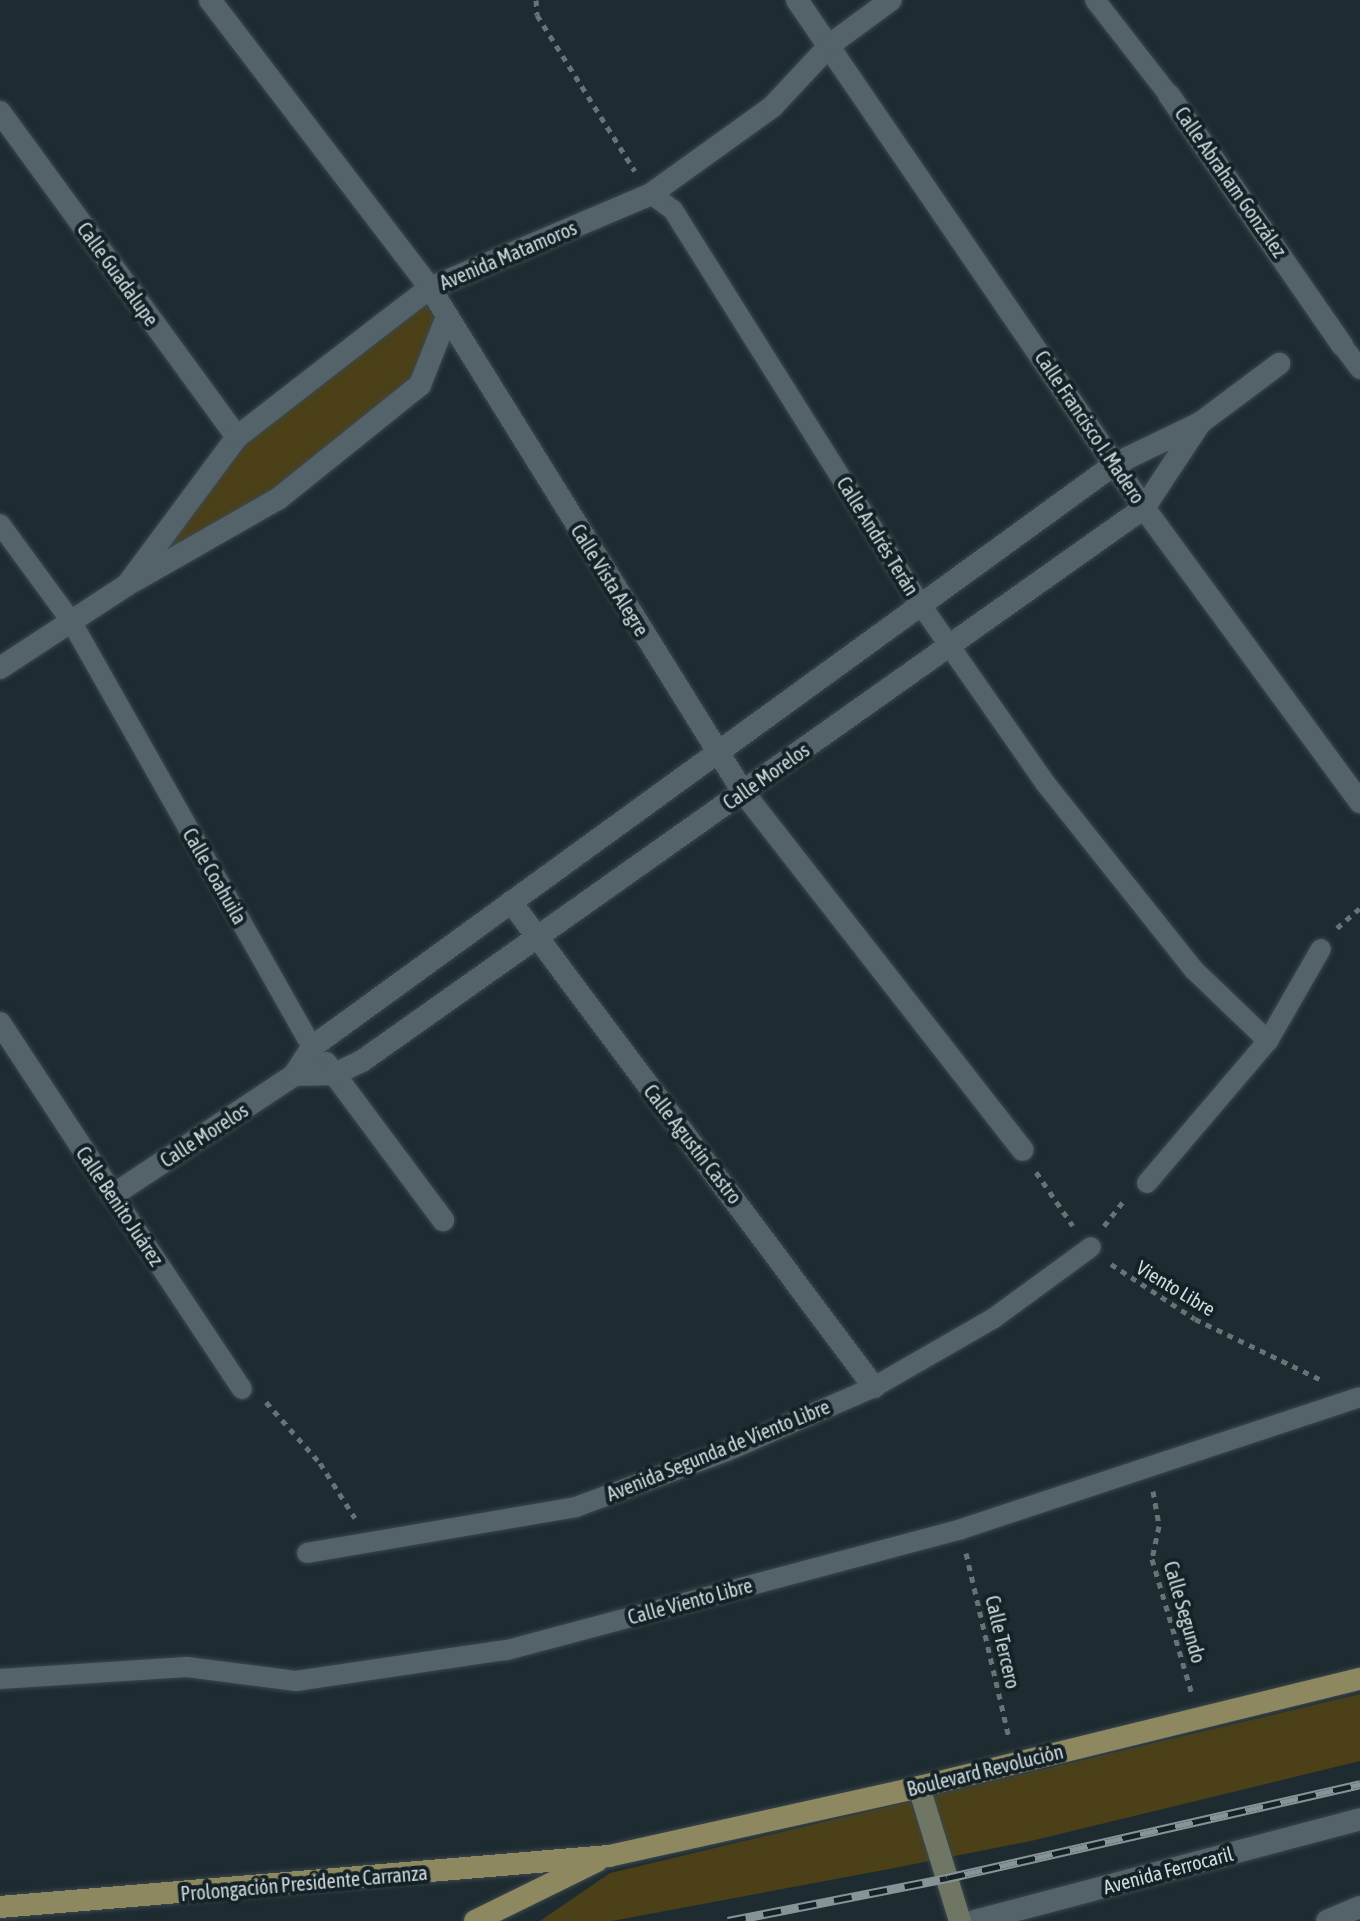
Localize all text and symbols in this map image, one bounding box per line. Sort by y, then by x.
street label: Calle Abraham González [1170,102,1292,262]
street label: Avenida Matamoros [436,215,580,295]
street label: Calle Guadalupe [72,217,164,331]
street label: Calle Francisco I. Madero [1030,346,1150,508]
street label: Calle Andrés Terán [832,472,924,600]
street label: Calle Vista Alegre [566,520,654,640]
street label: Calle Morelos [718,738,814,814]
street label: Calle Coahuila [178,824,252,928]
street label: Calle Agustín Castro [639,1080,747,1208]
street label: Calle Morelos [156,1098,252,1172]
street label: Calle Benito Juárez [71,1142,169,1270]
street label: Viento Libre [1132,1255,1220,1321]
street label: Avenida Segunda de Viento Libre [603,1394,833,1506]
street label: Calle Segundo [1159,1558,1211,1666]
street label: Calle Viento Libre [625,1573,755,1629]
street label: Calle Tercero [981,1593,1025,1691]
street label: Boulevard Revolución [904,1739,1066,1801]
street label: Avenida Ferrocaril [1101,1841,1235,1899]
street label: Prolongación Presidente Carranza [179,1860,429,1906]

